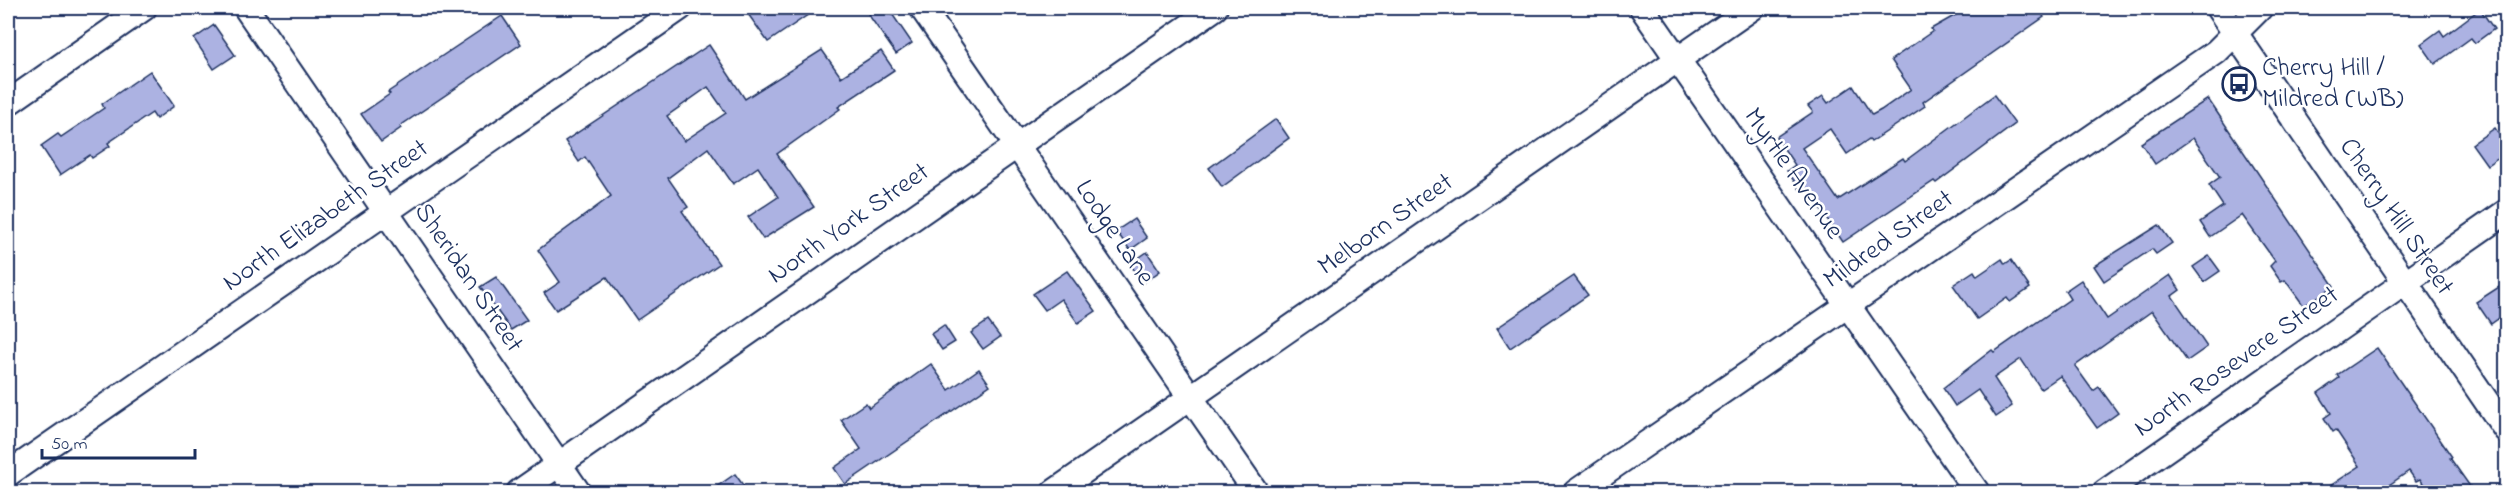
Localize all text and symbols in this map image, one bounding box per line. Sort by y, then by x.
place label: Cherry Hill / Mildred (WB) [2262,49,2404,119]
bus stop icon: Cherry Hill / Mildred (WB) [2221,66,2257,102]
street label: Myrtle Avenue [1733,100,1853,249]
street label: North Elizabeth Street [215,130,437,302]
street label: Cherry Hill Street [2329,130,2463,304]
street label: North York Street [760,154,938,294]
street label: Melborn Street [1310,164,1462,286]
street label: Lodge Lane [1064,172,1164,294]
street label: Mildred Street [1816,181,1962,299]
street label: Sheridan Street [403,195,533,361]
street label: North Rosevere Street [2126,276,2348,448]
scale bar [42,422,195,460]
text: 50 m [51,432,88,458]

